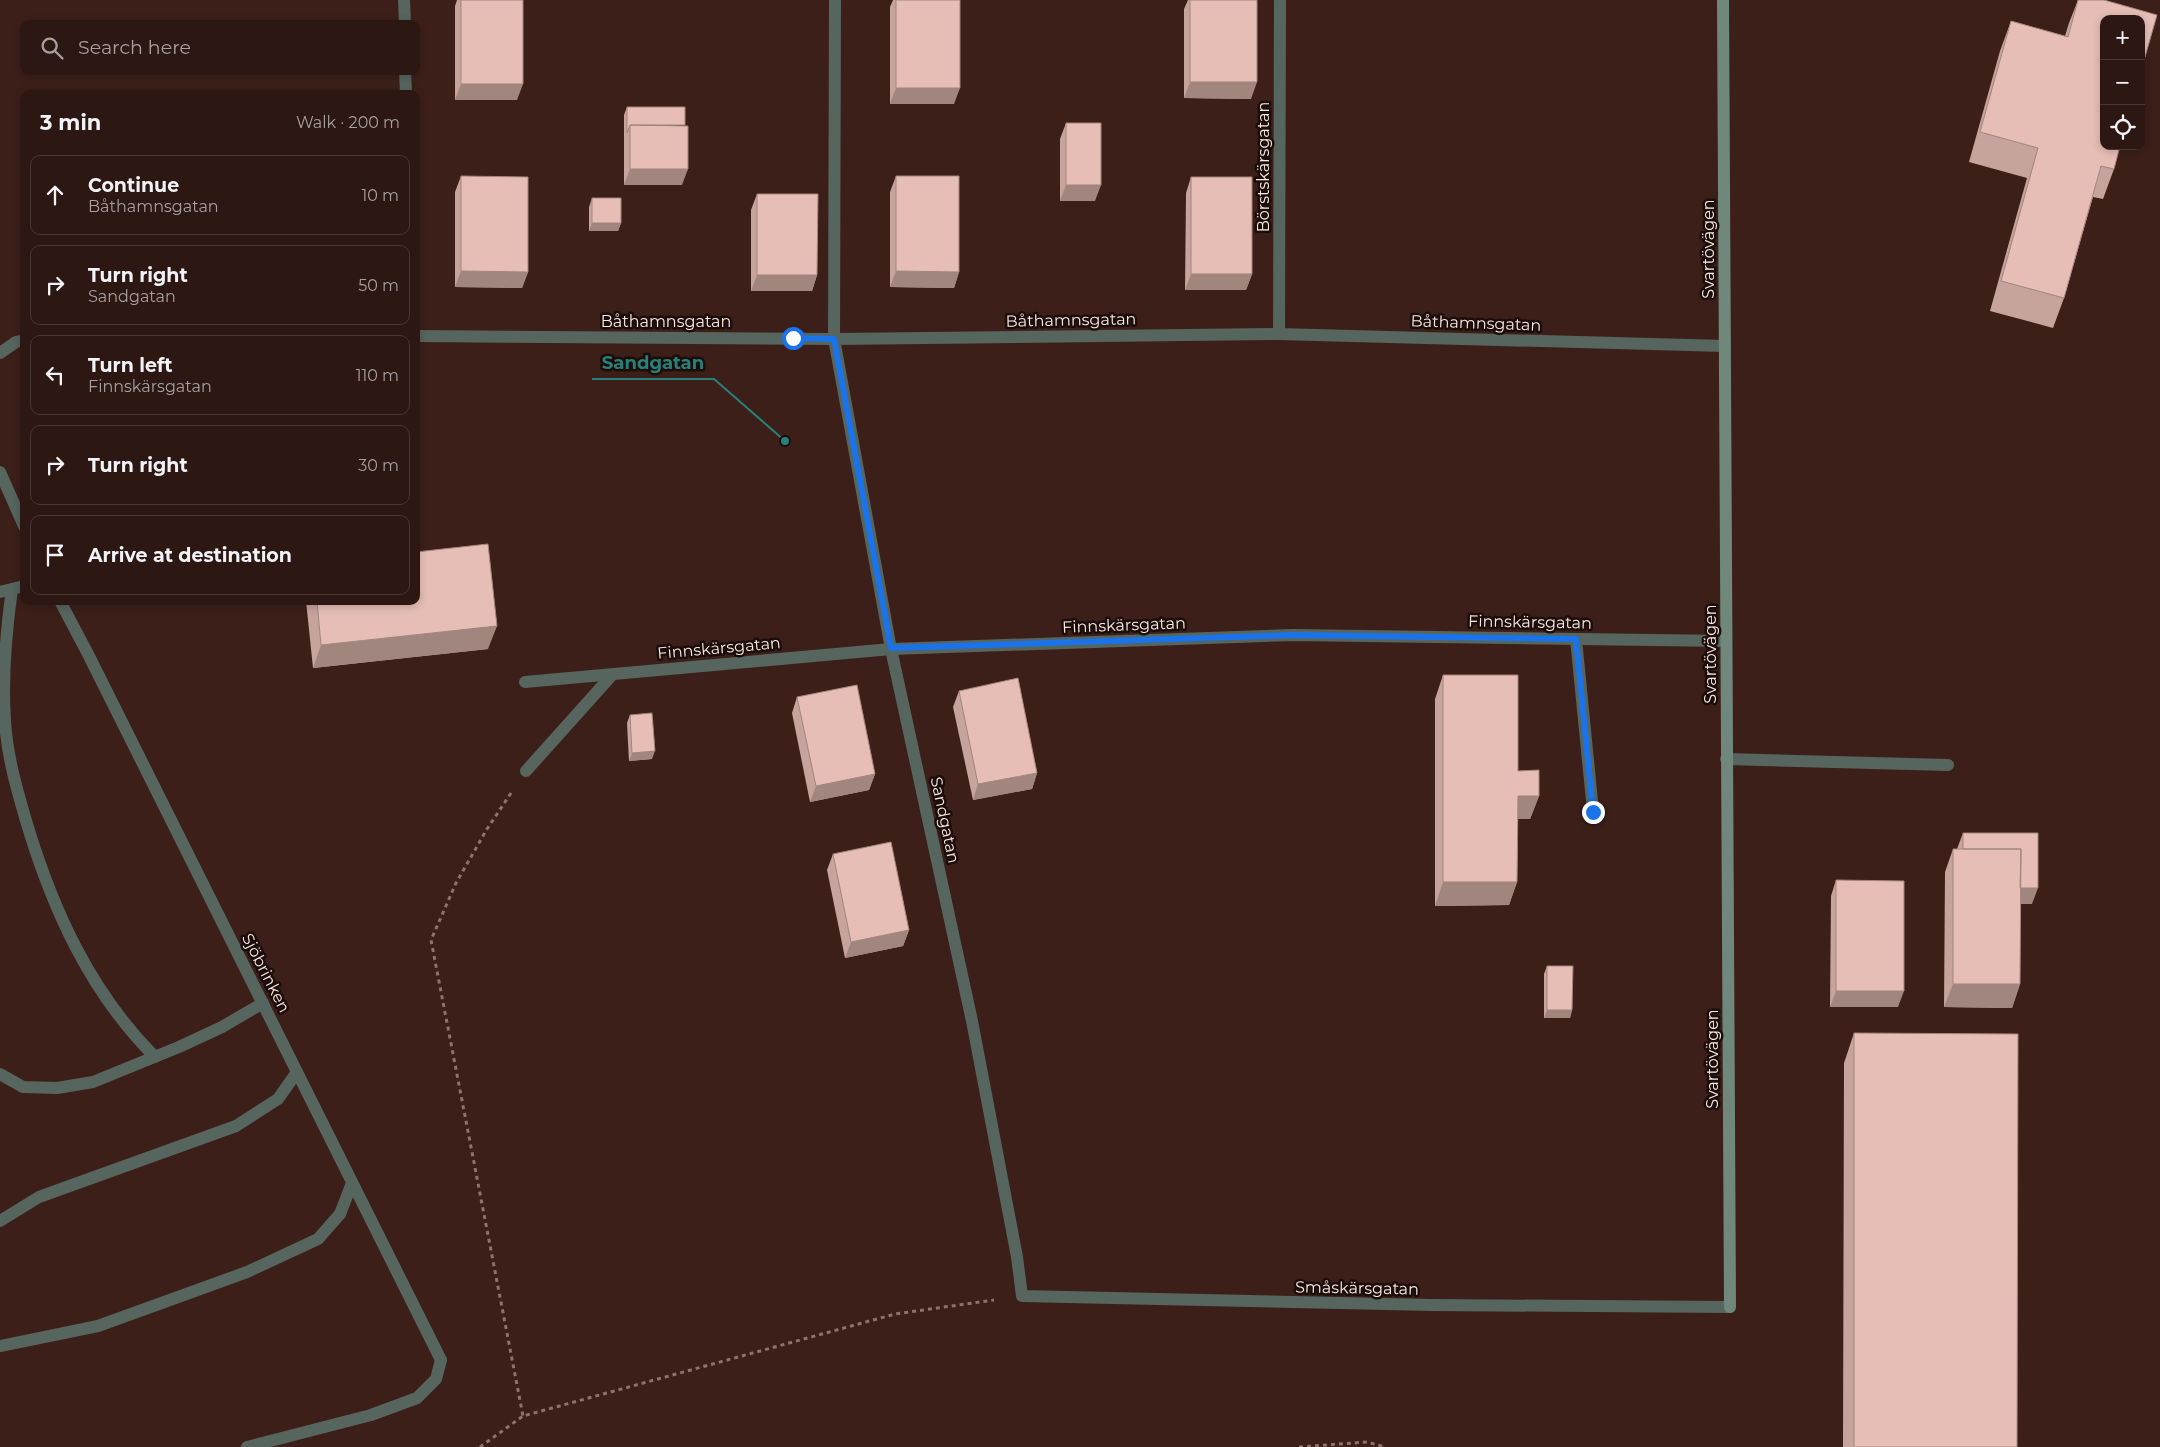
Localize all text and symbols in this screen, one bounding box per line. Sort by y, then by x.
map controls [2100,15,2145,150]
button: + [2100,15,2145,60]
search box [20,20,420,75]
icon: search [38,34,66,62]
text: Search here [78,36,191,59]
button: − [2100,60,2145,105]
street label: Börstskärsgatan [1254,102,1273,232]
button: locate [2100,105,2145,150]
text: 3 min [40,110,101,135]
text: Walk · 200 m [296,113,400,132]
text: Continue [88,174,179,197]
icon: ahead [41,181,69,209]
text: 10 m [361,186,399,205]
text: Båthamnsgatan [88,197,219,216]
street label: Svartövägen [1699,199,1718,299]
text: Turn right [88,264,188,287]
icon: right [41,271,69,299]
text: 50 m [358,276,399,295]
text: Sandgatan [88,287,176,306]
street label: Båthamnsgatan [1005,309,1137,331]
street label: Båthamnsgatan [1410,311,1542,335]
street label: Båthamnsgatan [601,312,731,331]
route start [782,327,805,350]
callout: Sandgatan [592,346,714,379]
text: Sandgatan [602,352,704,374]
text: Turn left [88,354,173,377]
icon: left [41,361,69,389]
text: 110 m [356,366,399,385]
text: Finnskärsgatan [88,377,212,396]
icon: right [41,451,69,479]
text: Turn right [88,454,188,477]
text: 30 m [358,456,399,475]
icon: arrive [41,541,69,569]
text: Arrive at destination [88,544,292,567]
street label: Svartövägen [1701,604,1720,704]
street label: Finnskärsgatan [1468,611,1592,633]
street label: Finnskärsgatan [1062,613,1186,637]
street label: Finnskärsgatan [657,633,781,663]
street label: Sandgatan [927,775,963,865]
route end [1582,801,1605,824]
street label: Sjöbrinken [238,930,294,1016]
street label: Svartövägen [1703,1009,1722,1109]
street label: Småskärsgatan [1295,1277,1419,1299]

